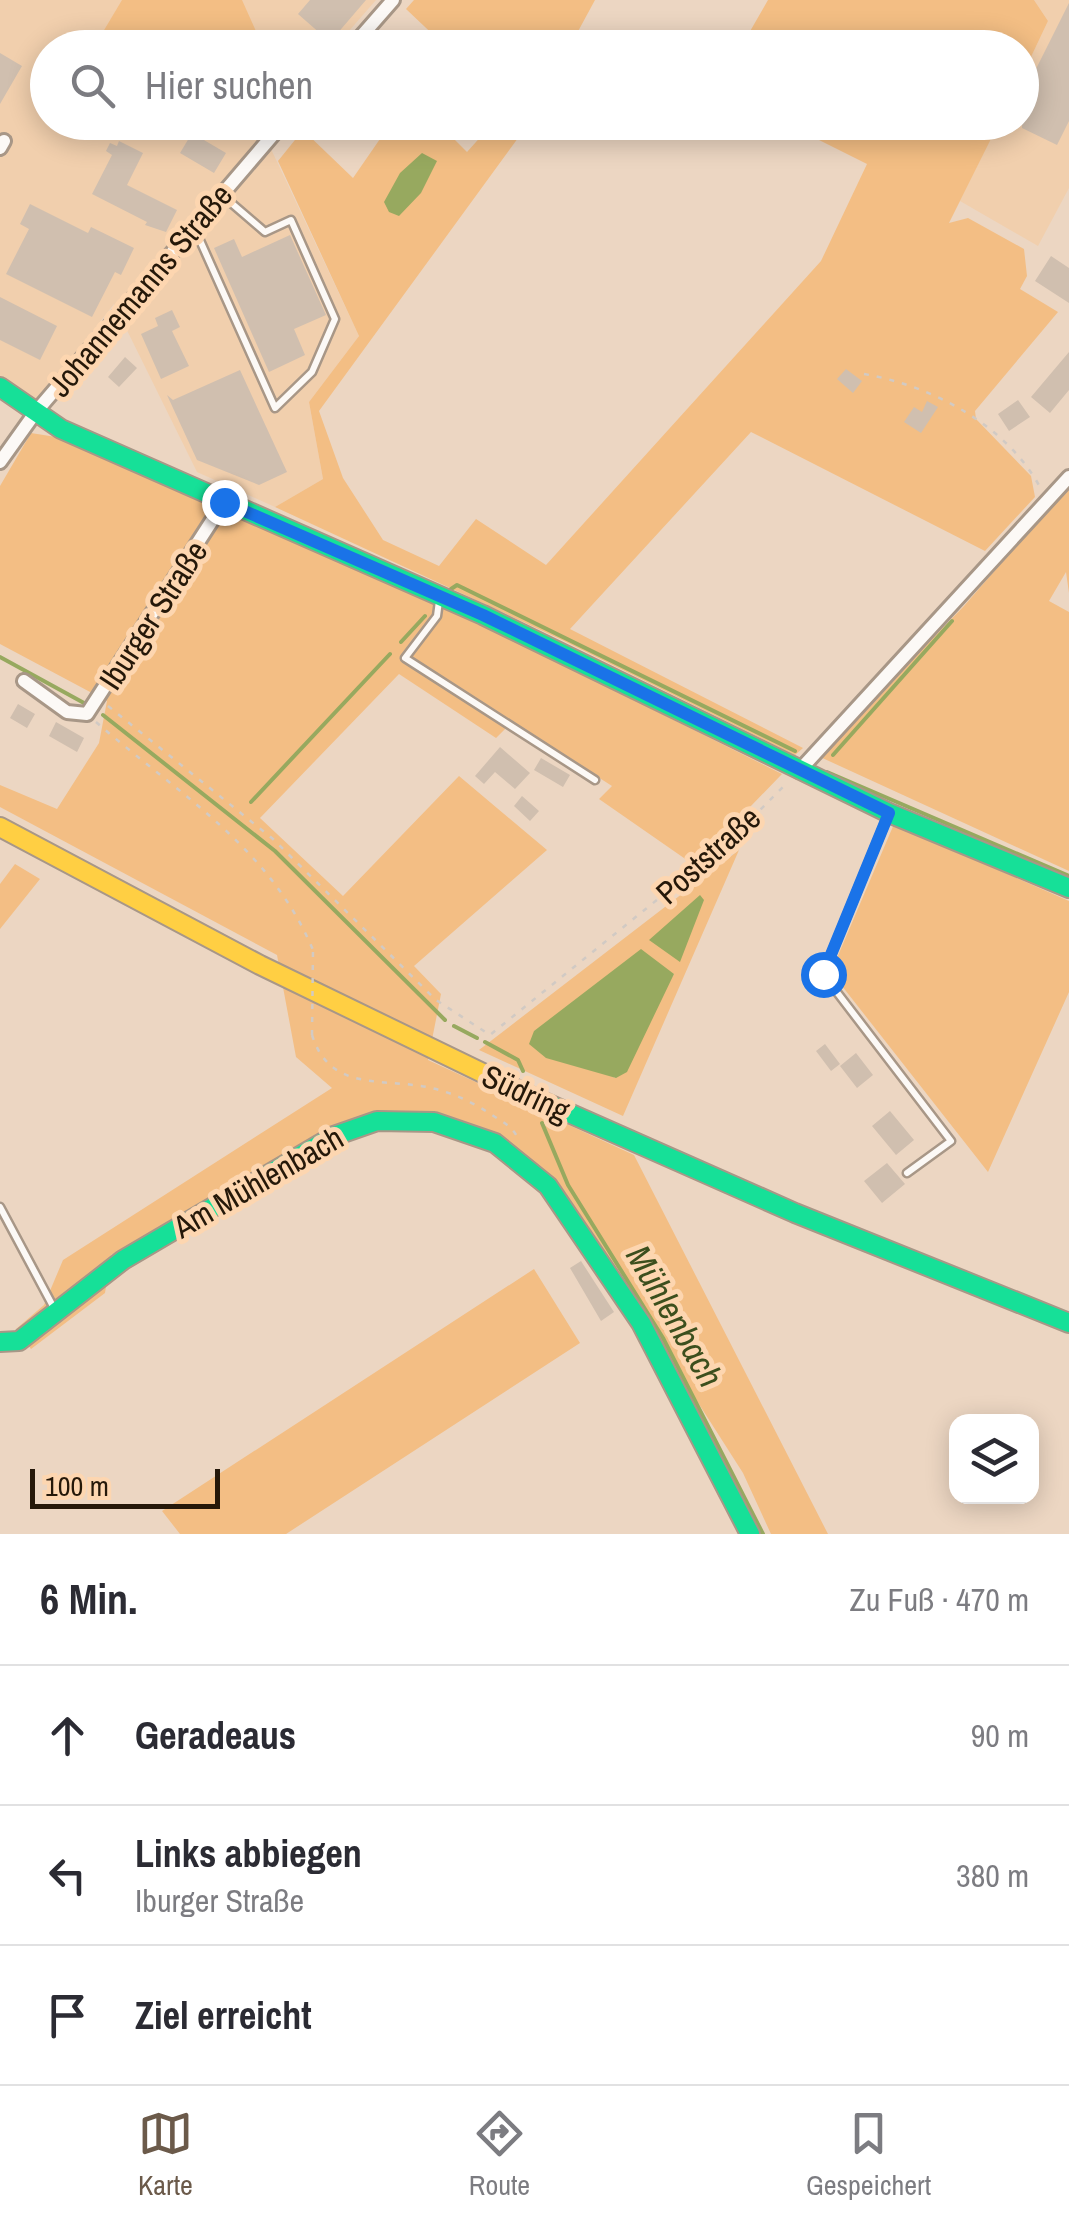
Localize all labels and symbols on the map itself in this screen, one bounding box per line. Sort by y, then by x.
street label: Johannemanns Straße [38,174,242,406]
route end [202,480,248,526]
street label: Iburger Straße [89,532,217,698]
street label: Poststraße [646,797,770,913]
route start [801,952,847,998]
street label: Südring [475,1054,577,1132]
street label: Am Mühlenbach [164,1116,351,1249]
water label: Mühlenbach [616,1237,734,1395]
scale bar [30,1464,220,1508]

